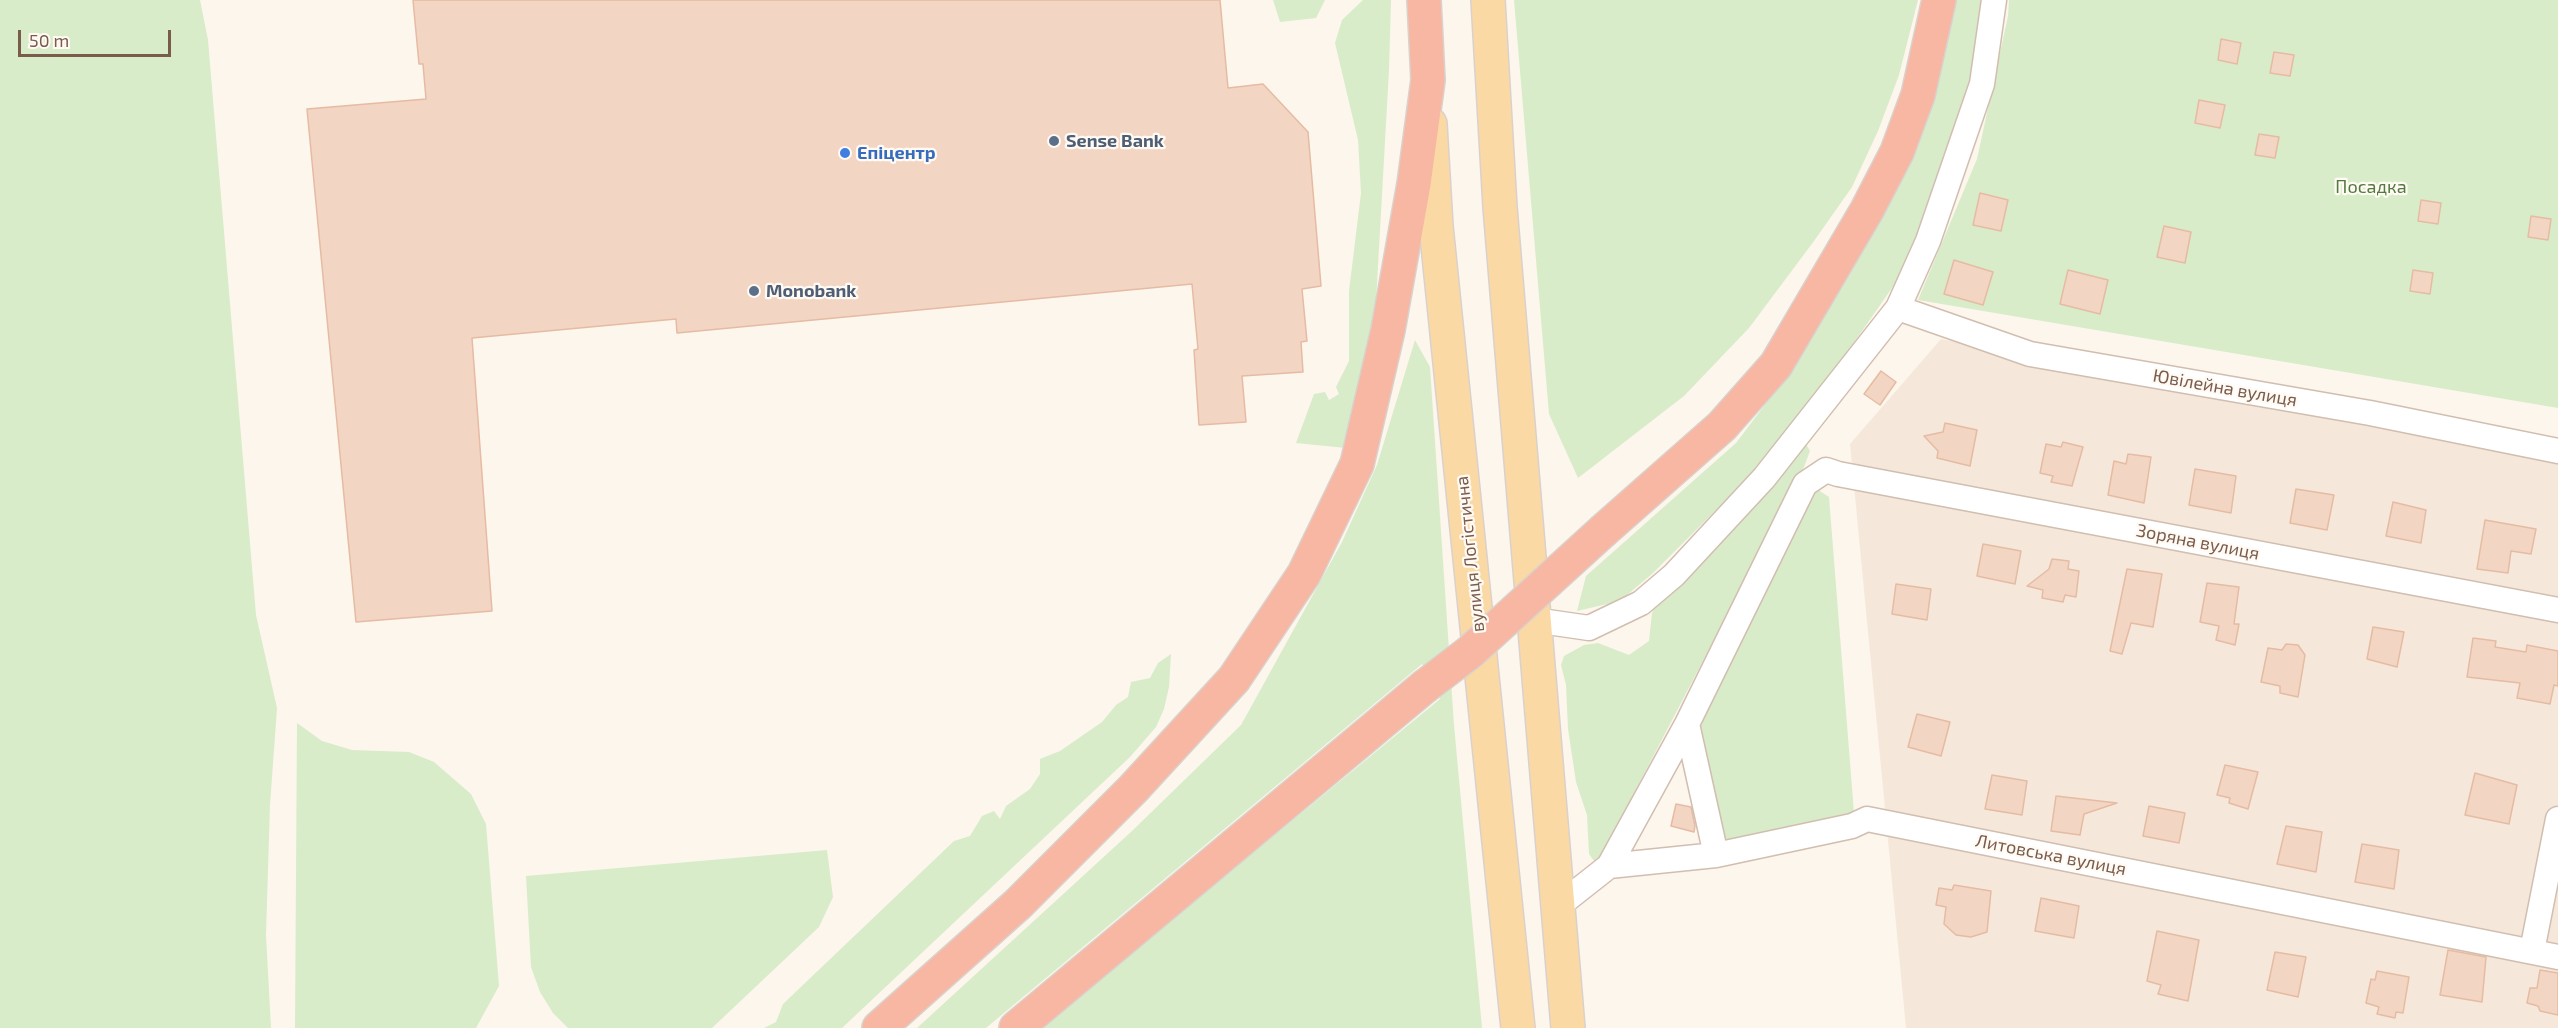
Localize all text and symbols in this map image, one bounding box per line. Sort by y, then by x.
scale bar [21,18,174,56]
text: 50 m [29,29,69,51]
place label: Sense Bank [1066,130,1164,152]
marker: Sense Bank [1047,134,1061,148]
place label: Епіцентр [857,142,936,164]
marker: Епіцентр [838,146,852,160]
park label: Посадка [2335,176,2407,198]
place label: Monobank [766,280,856,302]
marker: Monobank [747,284,761,298]
street label: Ювілейна вулиця [2151,365,2299,411]
street label: вулиця Логістична [1451,475,1489,633]
street label: Зоряна вулиця [2135,519,2261,565]
street label: Литовська вулиця [1974,830,2128,880]

